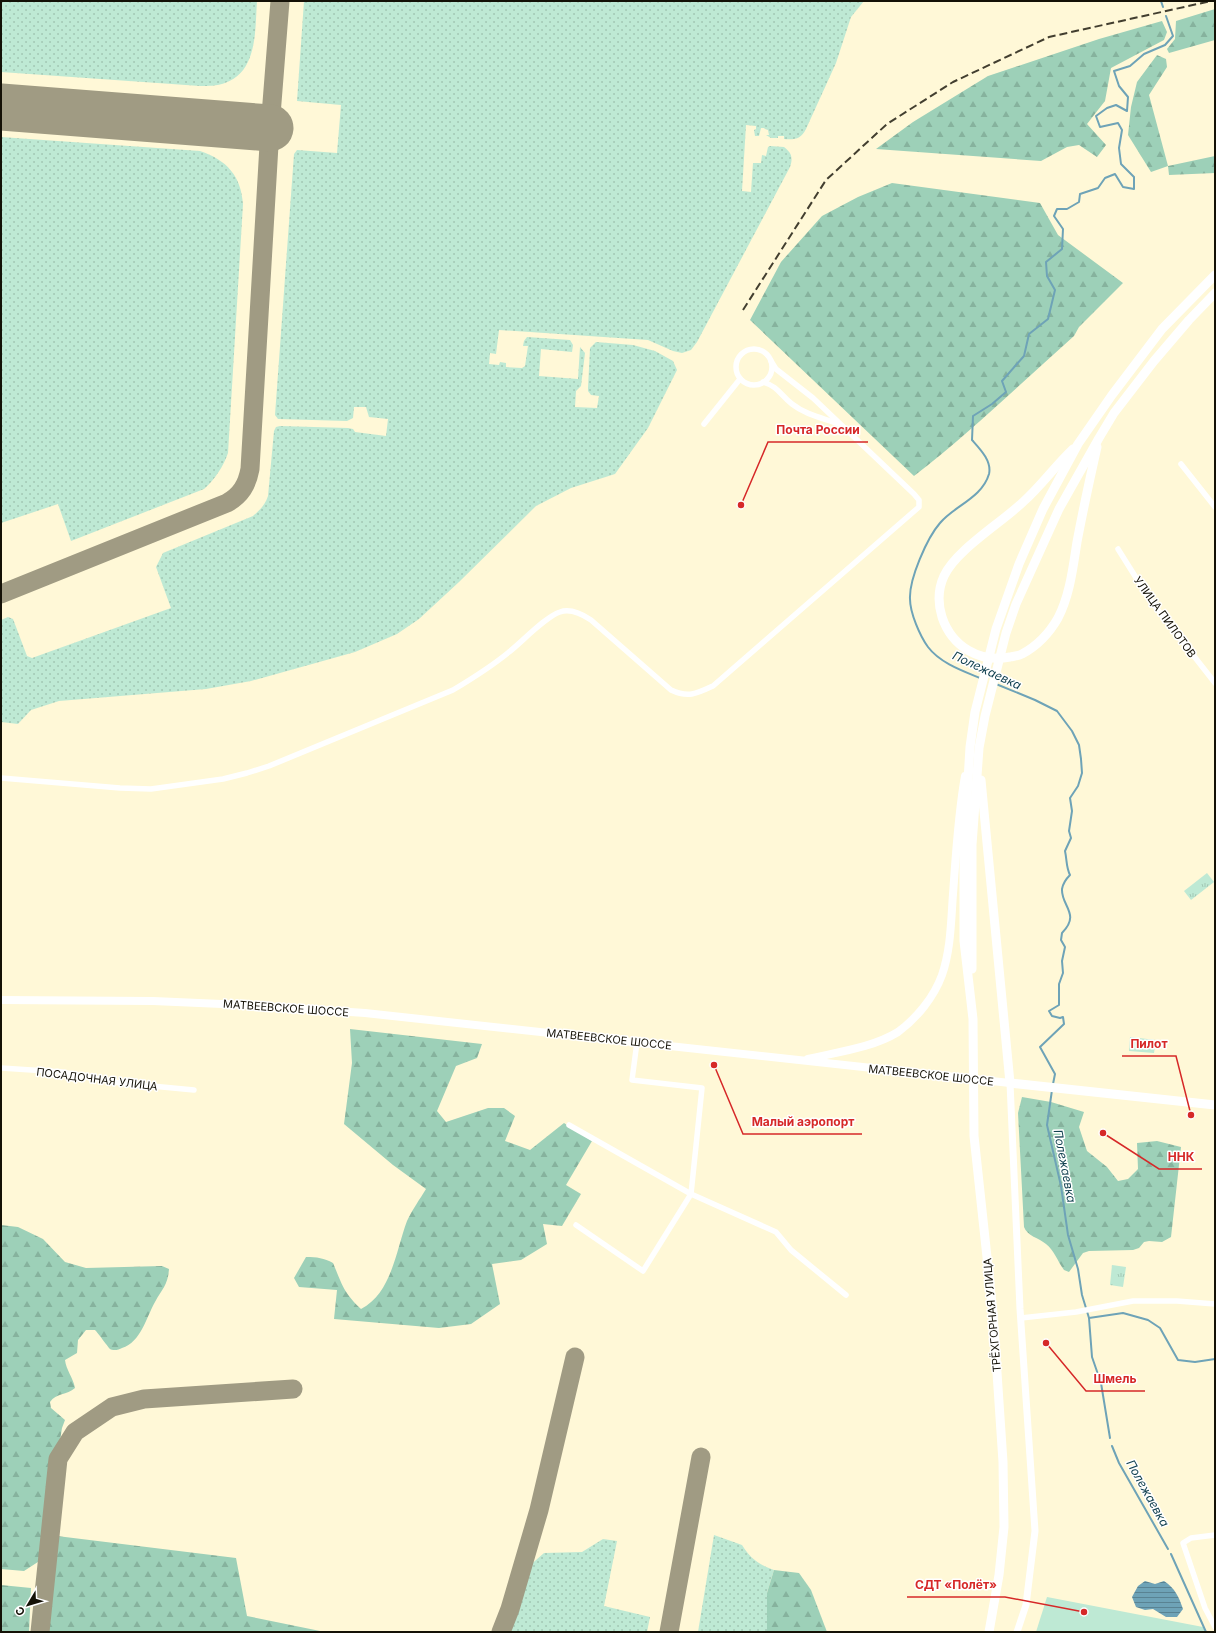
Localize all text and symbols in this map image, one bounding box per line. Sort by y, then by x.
callout: Почта России [768,418,868,442]
text: Почта России [776,422,860,437]
street label: УЛИЦА ПИЛОТОВ [1131,574,1199,660]
water label: Полежаевка [950,647,1024,693]
street label: МАТВЕЕВСКОЕ ШОССЕ [223,997,349,1019]
street label: МАТВЕЕВСКОЕ ШОССЕ [546,1025,672,1053]
callout: Пилот [1122,1032,1176,1056]
text: Пилот [1130,1036,1168,1051]
street label: МАТВЕЕВСКОЕ ШОССЕ [868,1061,994,1089]
street label: ПОСАДОЧНАЯ УЛИЦА [36,1065,159,1093]
callout: Малый аэропорт [743,1110,862,1134]
text: Малый аэропорт [752,1114,854,1129]
water label: Полежаевка [1051,1128,1079,1204]
callout: ННК [1159,1145,1202,1169]
text: ННК [1168,1149,1195,1164]
street label: ТРЁХГОРНАЯ УЛИЦА [980,1257,1004,1373]
callout: Шмель [1086,1367,1145,1391]
text: Шмель [1093,1371,1137,1386]
water label: Полежаевка [1123,1457,1173,1529]
callout: СДТ «Полёт» [907,1573,1005,1597]
text: СДТ «Полёт» [915,1577,997,1592]
north arrow [8,1585,48,1625]
text: С [12,1604,28,1619]

